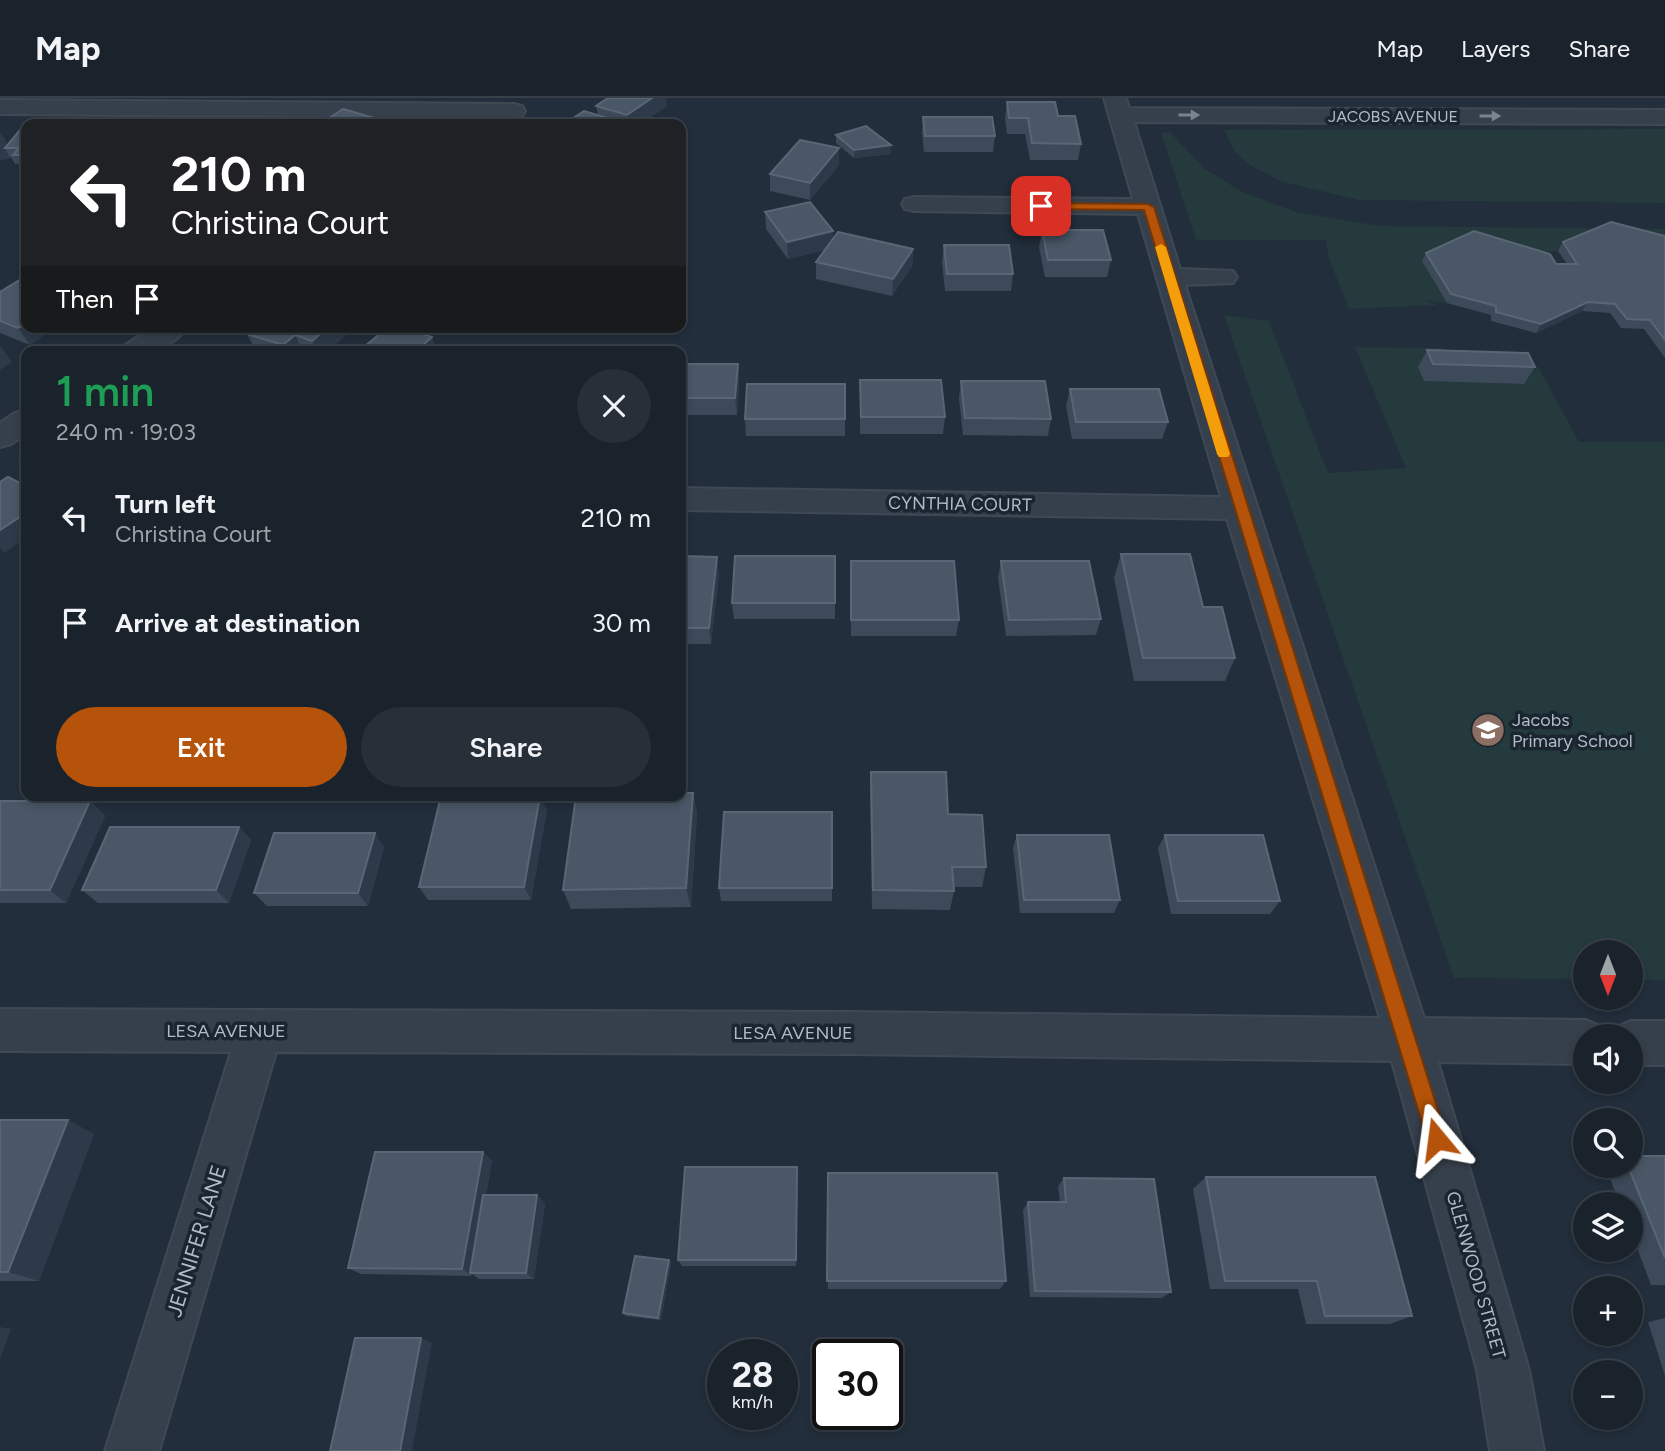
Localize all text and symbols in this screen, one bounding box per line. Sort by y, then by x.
text: Map [35,29,101,68]
text: Map [1376,34,1423,63]
text: Layers [1461,34,1530,63]
text: Share [1568,34,1630,63]
street label: JACOBS AVENUE [1328,107,1458,126]
one-way arrow [1178,109,1200,121]
one-way arrow [1479,110,1501,122]
text: 210 m [171,144,306,203]
icon: left [56,147,147,238]
pin [1011,176,1071,236]
icon: arrive [1022,187,1060,225]
text: Christina Court [171,204,389,242]
icon: arrive [128,280,166,318]
text: Then [56,283,114,315]
text: 1 min [56,366,154,417]
button: close [577,369,651,443]
text: 240 m · 19:03 [56,418,196,446]
text: Turn left [115,488,216,520]
street label: CYNTHIA COURT [888,492,1032,516]
icon: left [56,499,94,537]
text: 210 m [581,502,651,534]
text: Christina Court [115,520,272,548]
icon: arrive [56,604,94,642]
text: Arrive at destination [115,607,360,639]
text: 30 m [592,607,651,639]
button: Exit [56,707,347,787]
button: Share [361,707,651,787]
place label: Jacobs Primary School [1512,709,1633,752]
school or university icon: Jacobs Primary School [1469,711,1507,749]
north arrow [1573,940,1643,1010]
map controls [1573,940,1643,1430]
street label: LESA AVENUE [166,1020,286,1042]
street label: LESA AVENUE [733,1022,853,1044]
button: sound [1573,1024,1643,1094]
position arrow [1400,1102,1474,1176]
button: search [1573,1108,1643,1178]
street label: JENNIFER LANE [161,1162,231,1320]
street label: GLENWOOD STREET [1442,1189,1510,1361]
button: layers [1573,1192,1643,1262]
button: + [1573,1276,1643,1346]
speed limit sign: 30 [812,1339,903,1430]
text: 28 [732,1354,773,1396]
button: − [1573,1360,1643,1430]
text: km/h [732,1391,773,1413]

